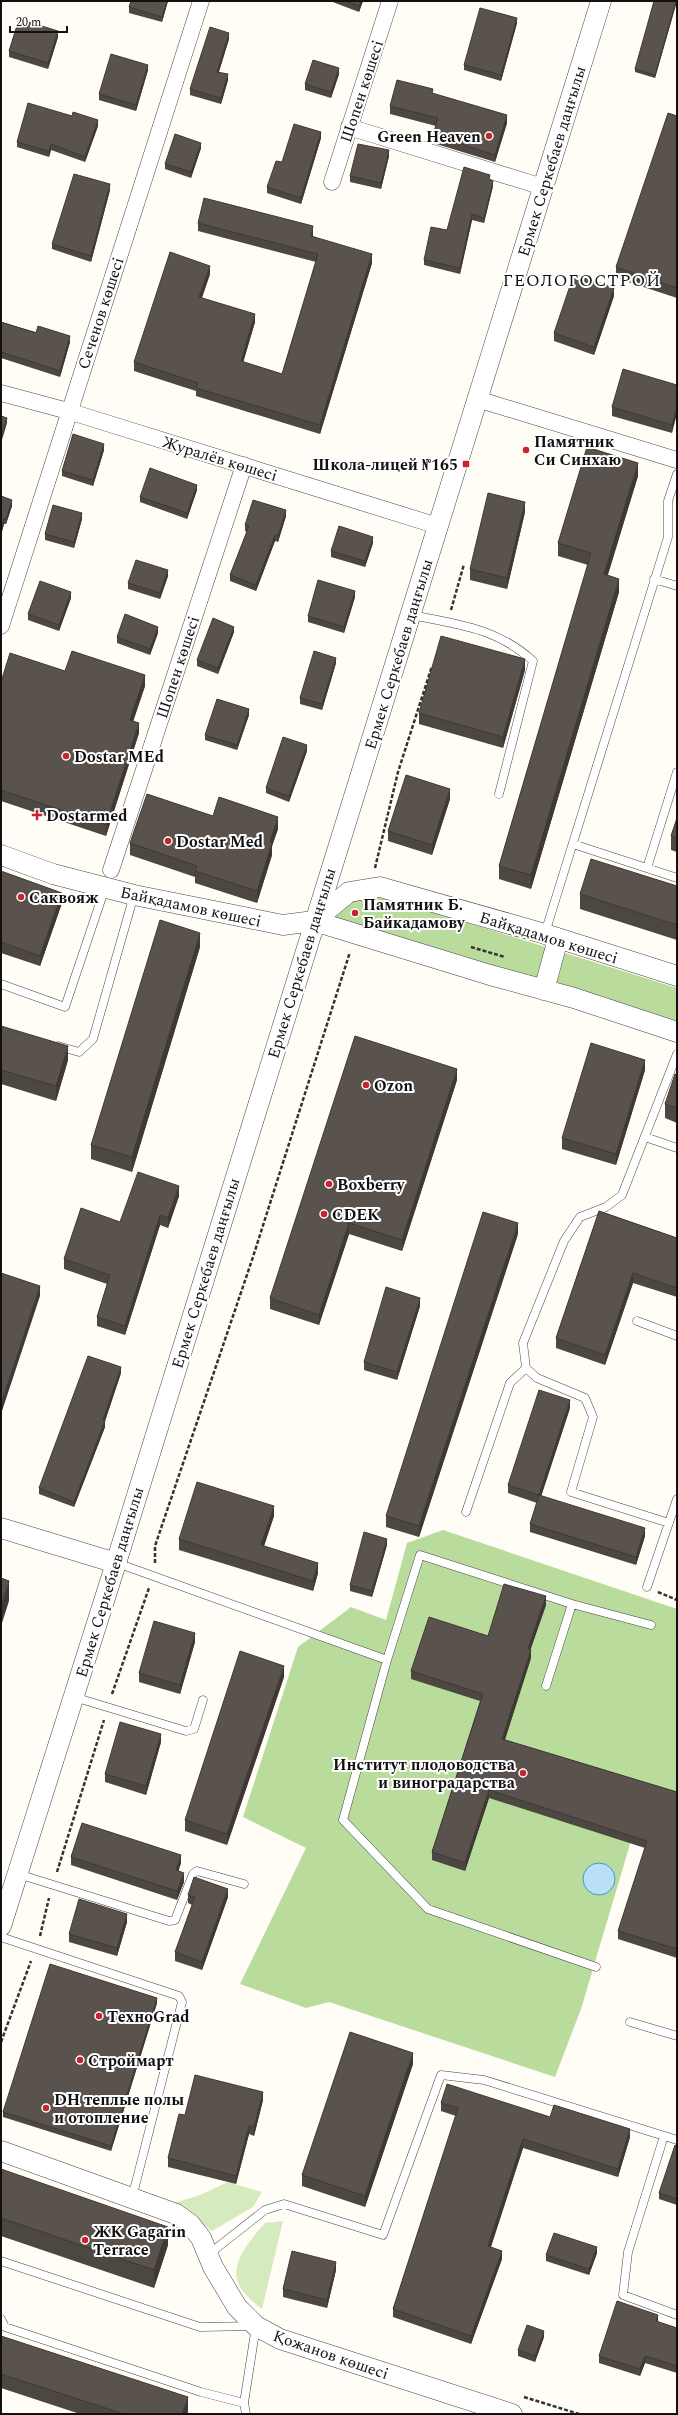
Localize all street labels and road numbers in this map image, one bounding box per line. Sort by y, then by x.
street label: Шопен көшесі [334,37,390,146]
street label: Ермек Серкебаев даңғылы [512,63,592,259]
street label: Сеченов көшесі [72,254,130,372]
street label: Журалёв көшесі [159,430,280,488]
street label: Ермек Серкебаев даңғылы [359,556,439,752]
street label: Шопен көшесі [150,613,206,722]
street label: Ермек Серкебаев даңғылы [262,865,342,1061]
street label: Байқадамов көшесі [118,880,264,934]
street label: Байқадамов көшесі [477,905,621,970]
street label: Ермек Серкебаев даңғылы [166,1175,246,1371]
street label: Ермек Серкебаев даңғылы [70,1484,150,1680]
street label: Қожанов көшесі [270,2324,392,2386]

